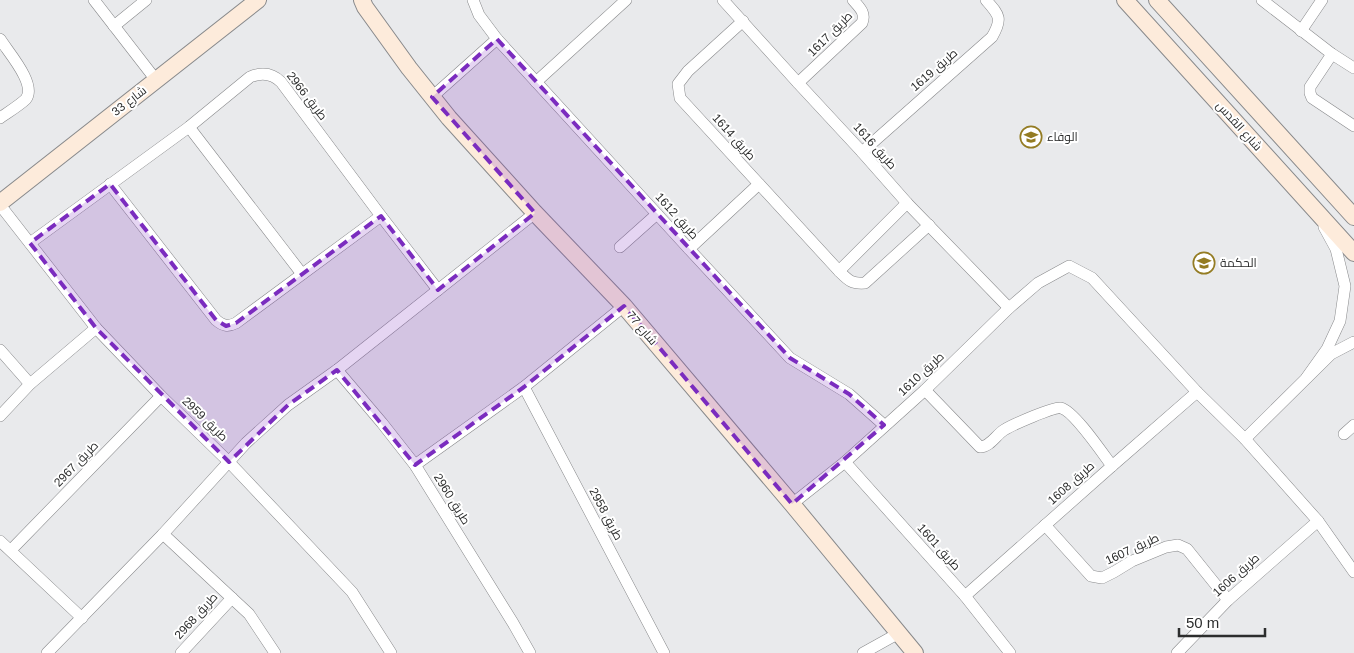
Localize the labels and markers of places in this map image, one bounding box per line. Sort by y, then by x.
school or university icon: الوفاء [1019,125,1043,149]
place label: الوفاء [1047,130,1078,144]
school or university icon: الحكمة [1192,251,1216,275]
place label: الحكمة [1220,256,1257,270]

